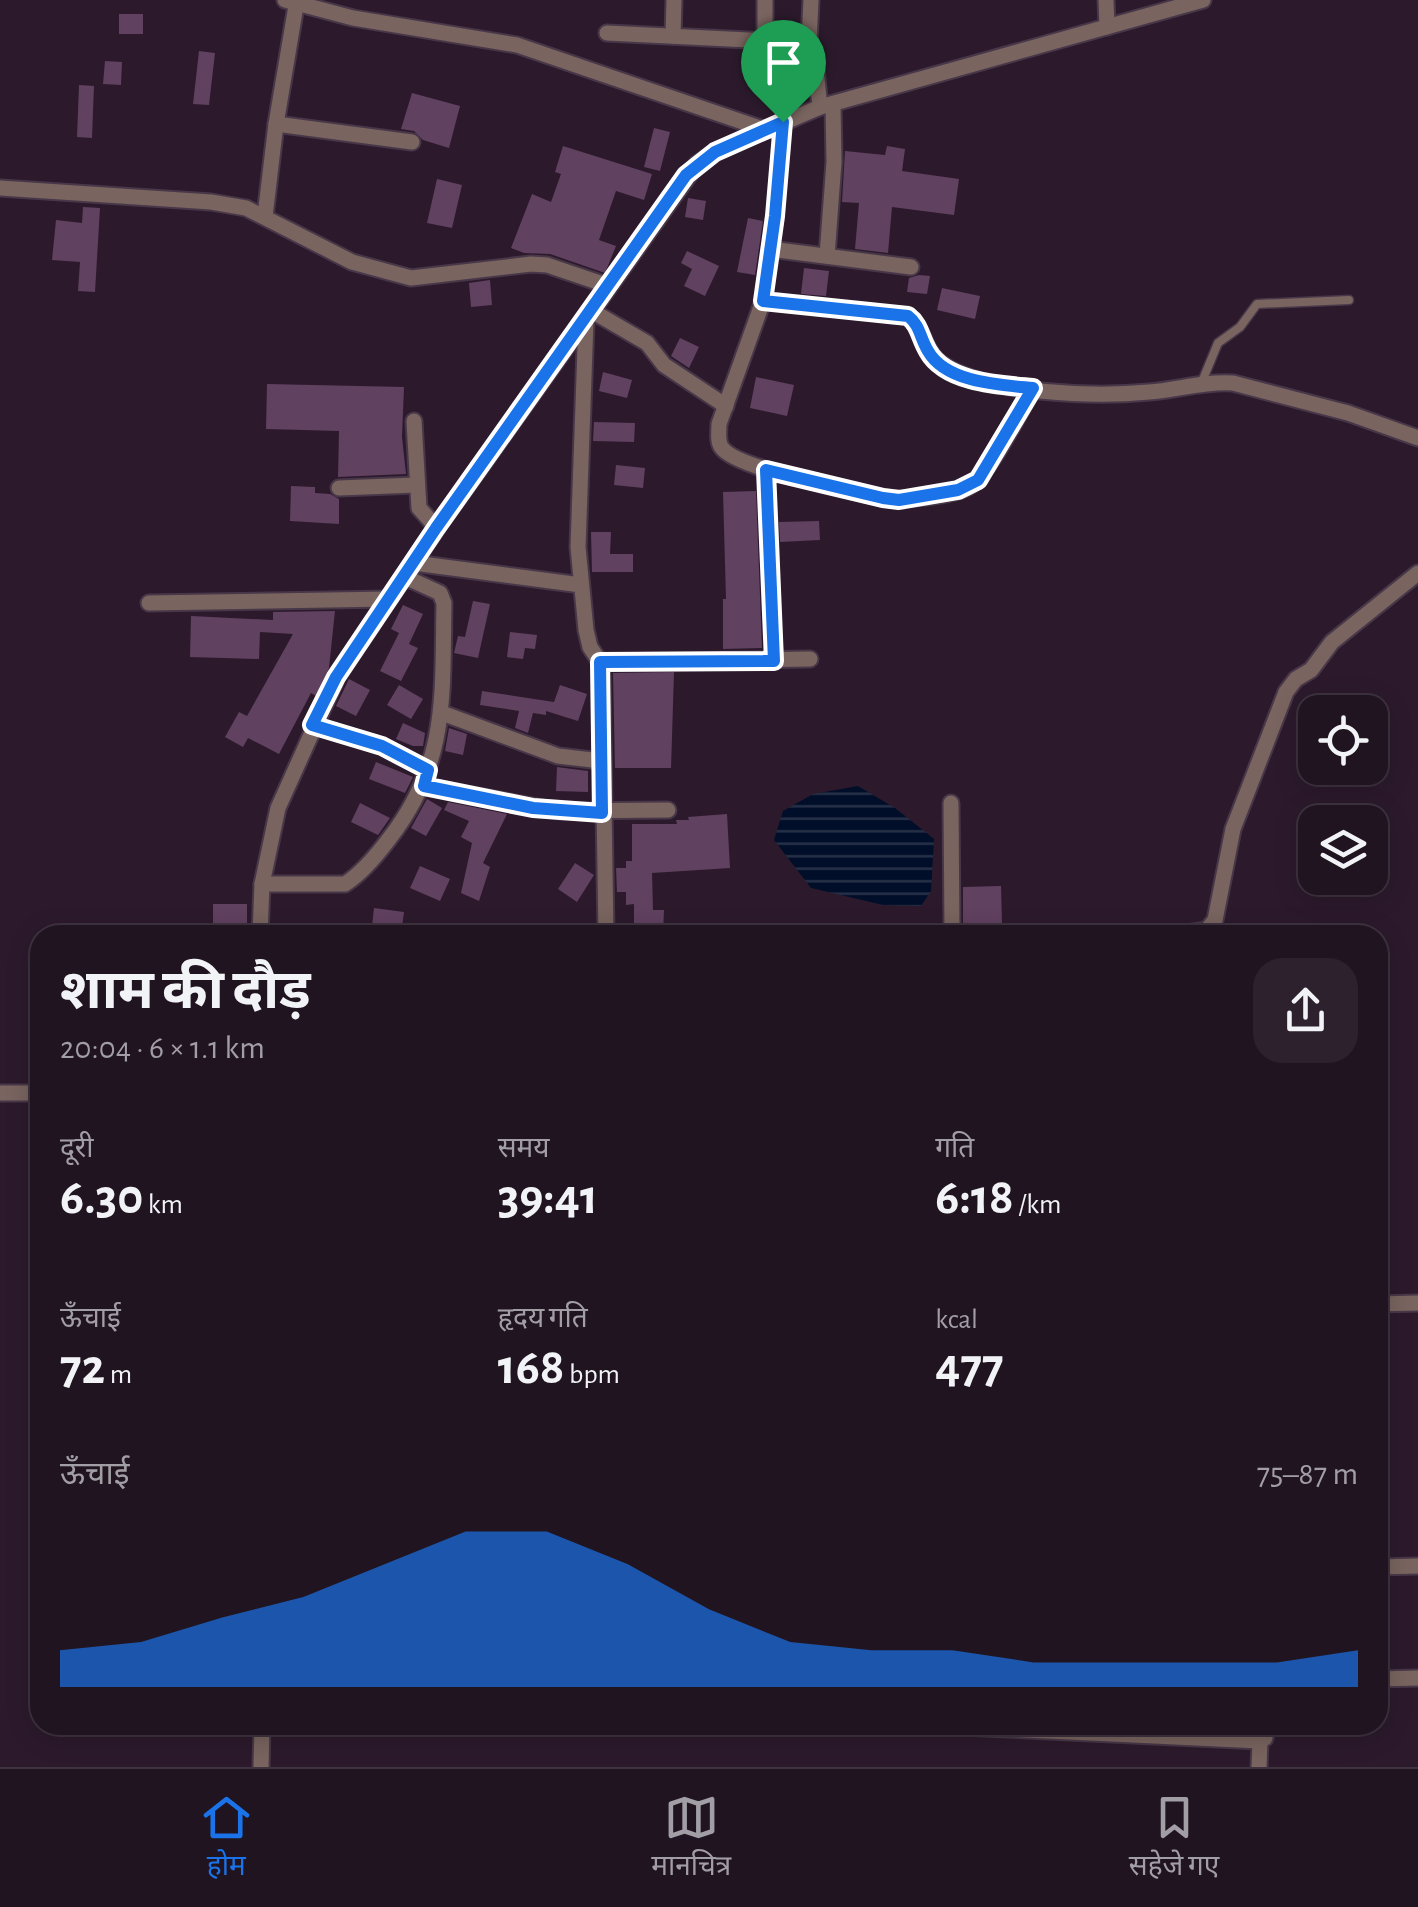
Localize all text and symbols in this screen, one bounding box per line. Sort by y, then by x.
pin [741,20,826,123]
icon: arrive [756,35,811,90]
map controls [1298,695,1388,895]
button: locate [1298,695,1388,785]
button: layers [1298,805,1388,895]
button: share [1253,958,1358,1063]
text: शाम की दौड़ [60,964,311,1019]
text: 20:04 · 6 × 1.1 km [60,1032,265,1064]
text: दूरी [60,1135,94,1163]
text: समय [498,1135,550,1163]
text: गति [935,1135,974,1163]
text: 6.30 [60,1173,143,1223]
text: 39:41 [498,1173,598,1223]
text: 6:18 [935,1173,1014,1223]
text: km [143,1191,183,1219]
text: /km [1014,1191,1061,1219]
text: ऊँचाई [60,1305,121,1333]
text: हृदय गति [498,1305,588,1333]
text: kcal [935,1306,978,1334]
text: 477 [935,1342,1004,1392]
text: 72 [60,1343,105,1393]
text: 168 [498,1343,564,1393]
text: m [105,1361,132,1389]
text: bpm [564,1361,620,1389]
text: ऊँचाई [60,1458,129,1490]
text: 75–87 m [1257,1458,1358,1490]
tab: होम [199,1790,254,1886]
tab: मानचित्र [651,1790,731,1886]
tab: सहेजे गए [1129,1790,1219,1886]

